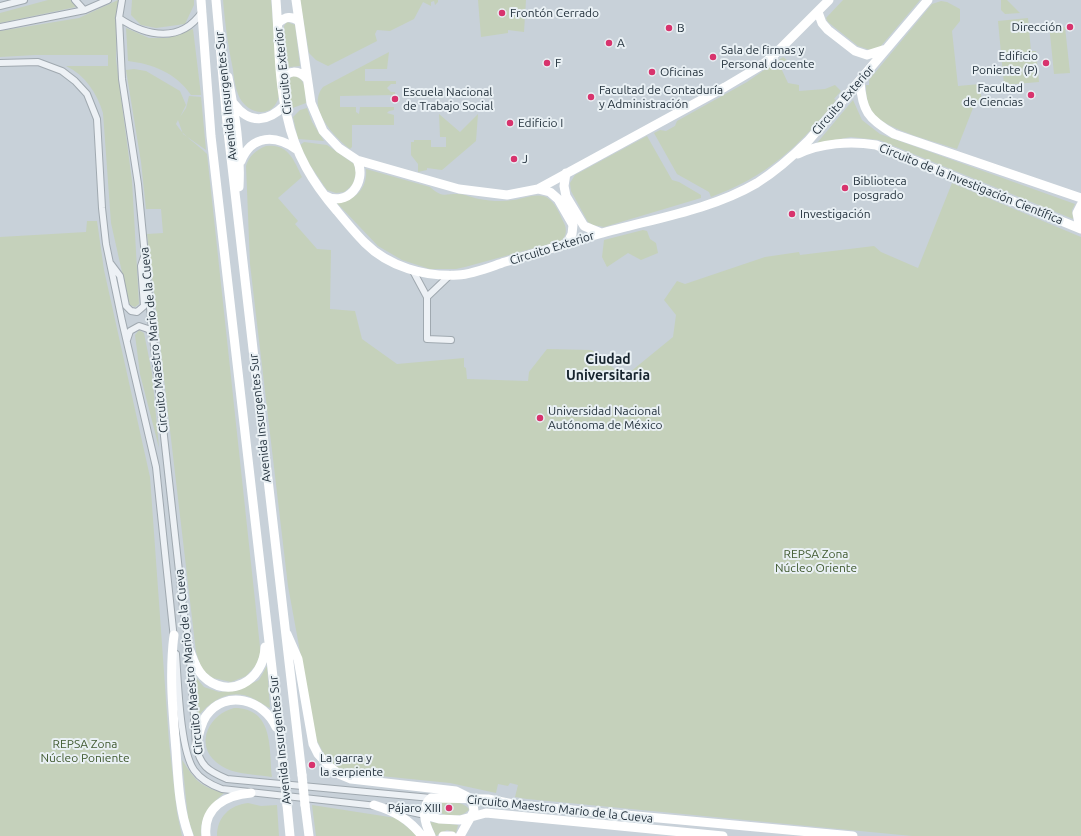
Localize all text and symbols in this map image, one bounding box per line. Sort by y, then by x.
place label: Frontón Cerrado [510,6,599,20]
marker: Frontón Cerrado [497,8,507,18]
place label: Dirección [1012,20,1062,34]
place label: B [677,21,685,35]
marker: Dirección [1065,22,1075,32]
marker: B [664,23,674,33]
street label: Circuito Exterior [271,27,295,115]
street label: Avenida Insurgentes Sur [212,31,240,161]
place label: A [617,36,625,50]
marker: A [604,38,614,48]
place label: Sala de firmas y Personal docente [721,43,815,71]
place label: Edificio Poniente (P) [972,49,1038,77]
marker: Sala de firmas y Personal docente [708,52,718,62]
place label: F [555,56,561,70]
marker: F [542,58,552,68]
marker: Edificio Poniente (P) [1041,58,1051,68]
street label: Circuito Exterior [809,62,877,138]
place label: Oficinas [660,65,704,79]
marker: Oficinas [647,67,657,77]
place label: Facultad de Ciencias [963,81,1023,109]
place label: Facultad de Contaduría y Administración [599,83,723,111]
place label: Escuela Nacional de Trabajo Social [403,85,493,113]
marker: Facultad de Ciencias [1026,90,1036,100]
marker: Facultad de Contaduría y Administración [586,92,596,102]
marker: Escuela Nacional de Trabajo Social [390,94,400,104]
place label: Edificio I [518,116,563,130]
marker: Edificio I [505,118,515,128]
street label: Circuito de la Investigación Científica [877,140,1065,228]
place label: J [522,152,528,166]
marker: J [509,154,519,164]
place label: Biblioteca posgrado [853,174,907,202]
marker: Biblioteca posgrado [840,183,850,193]
place label: Investigación [800,207,871,221]
marker: Investigación [787,209,797,219]
street label: Circuito Exterior [508,228,596,268]
street label: Circuito Maestro Mario de la Cueva [137,246,171,434]
district label: Ciudad Universitaria [566,351,650,384]
street label: Avenida Insurgentes Sur [246,353,274,483]
place label: Universidad Nacional Autónoma de México [548,404,662,432]
marker: Universidad Nacional Autónoma de México [535,413,545,423]
park label: REPSA Zona Núcleo Oriente [775,547,857,575]
street label: Circuito Maestro Mario de la Cueva [172,568,206,756]
street label: Avenida Insurgentes Sur [266,675,294,805]
park label: REPSA Zona Núcleo Poniente [40,737,130,765]
place label: La garra y la serpiente [320,751,383,779]
marker: La garra y la serpiente [307,760,317,770]
street label: Circuito Maestro Mario de la Cueva [466,792,654,826]
place label: Pájaro XIII [388,801,441,815]
marker: Pájaro XIII [444,803,454,813]

